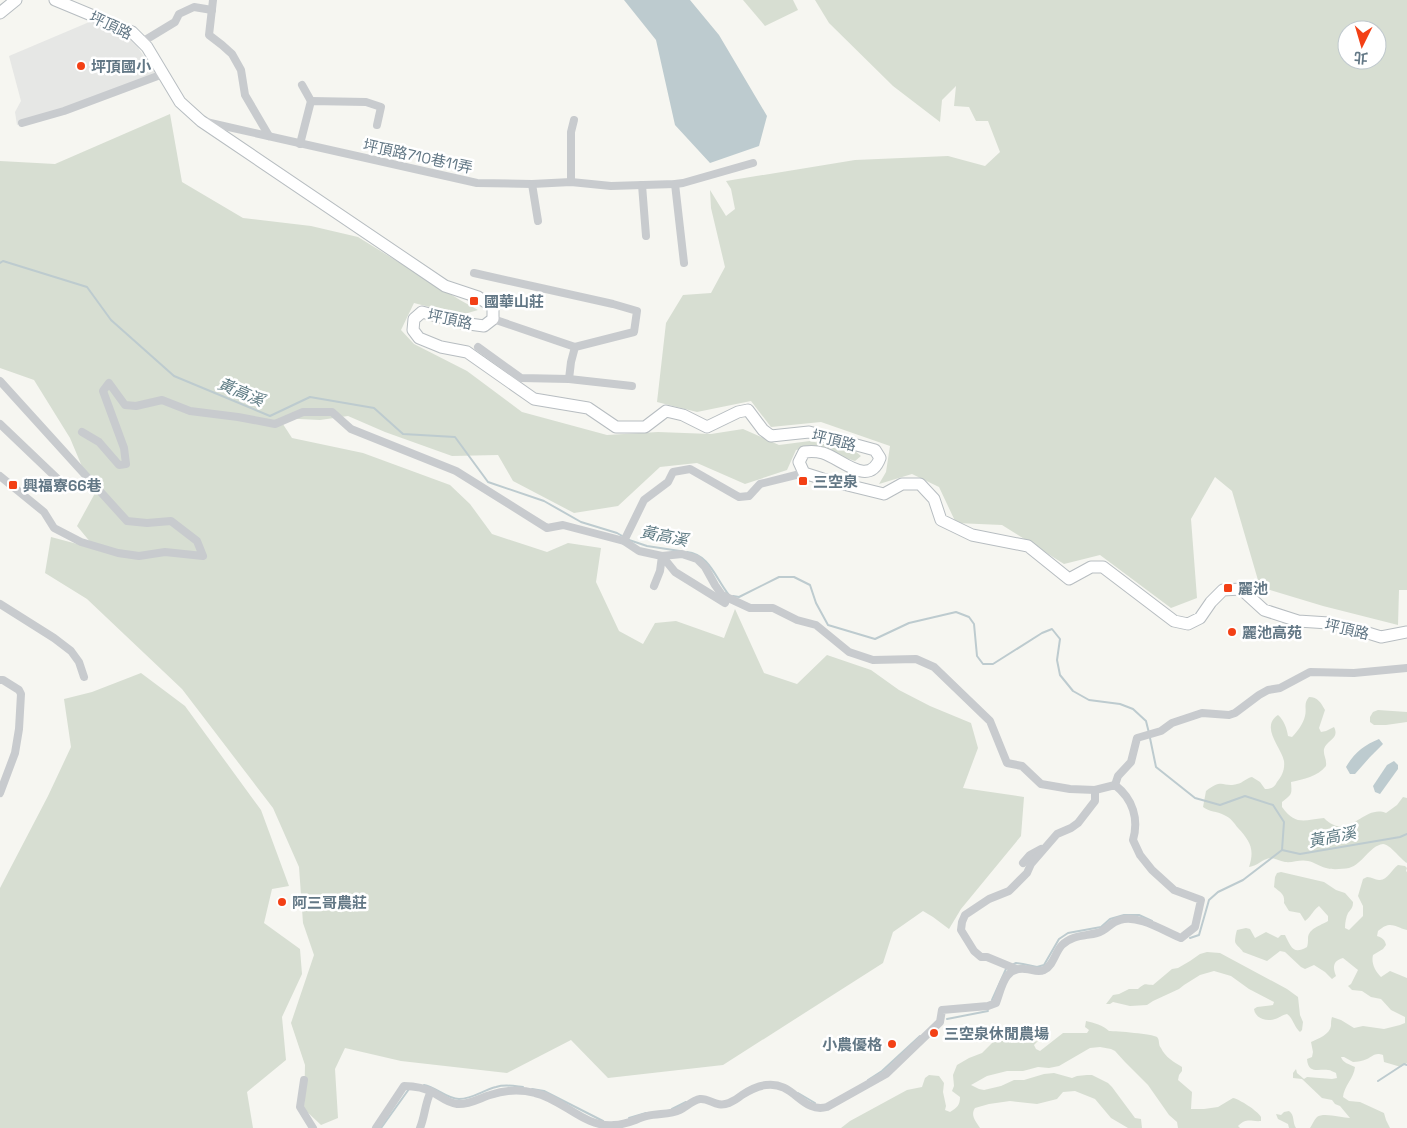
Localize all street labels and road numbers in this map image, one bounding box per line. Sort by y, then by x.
street label: 坪頂路 [87,7,135,43]
street label: 坪頂路710巷11弄 [361,135,475,177]
street label: 坪頂路 [426,305,474,333]
street label: 坪頂路 [810,425,858,455]
street label: 坪頂路 [1323,615,1371,643]

